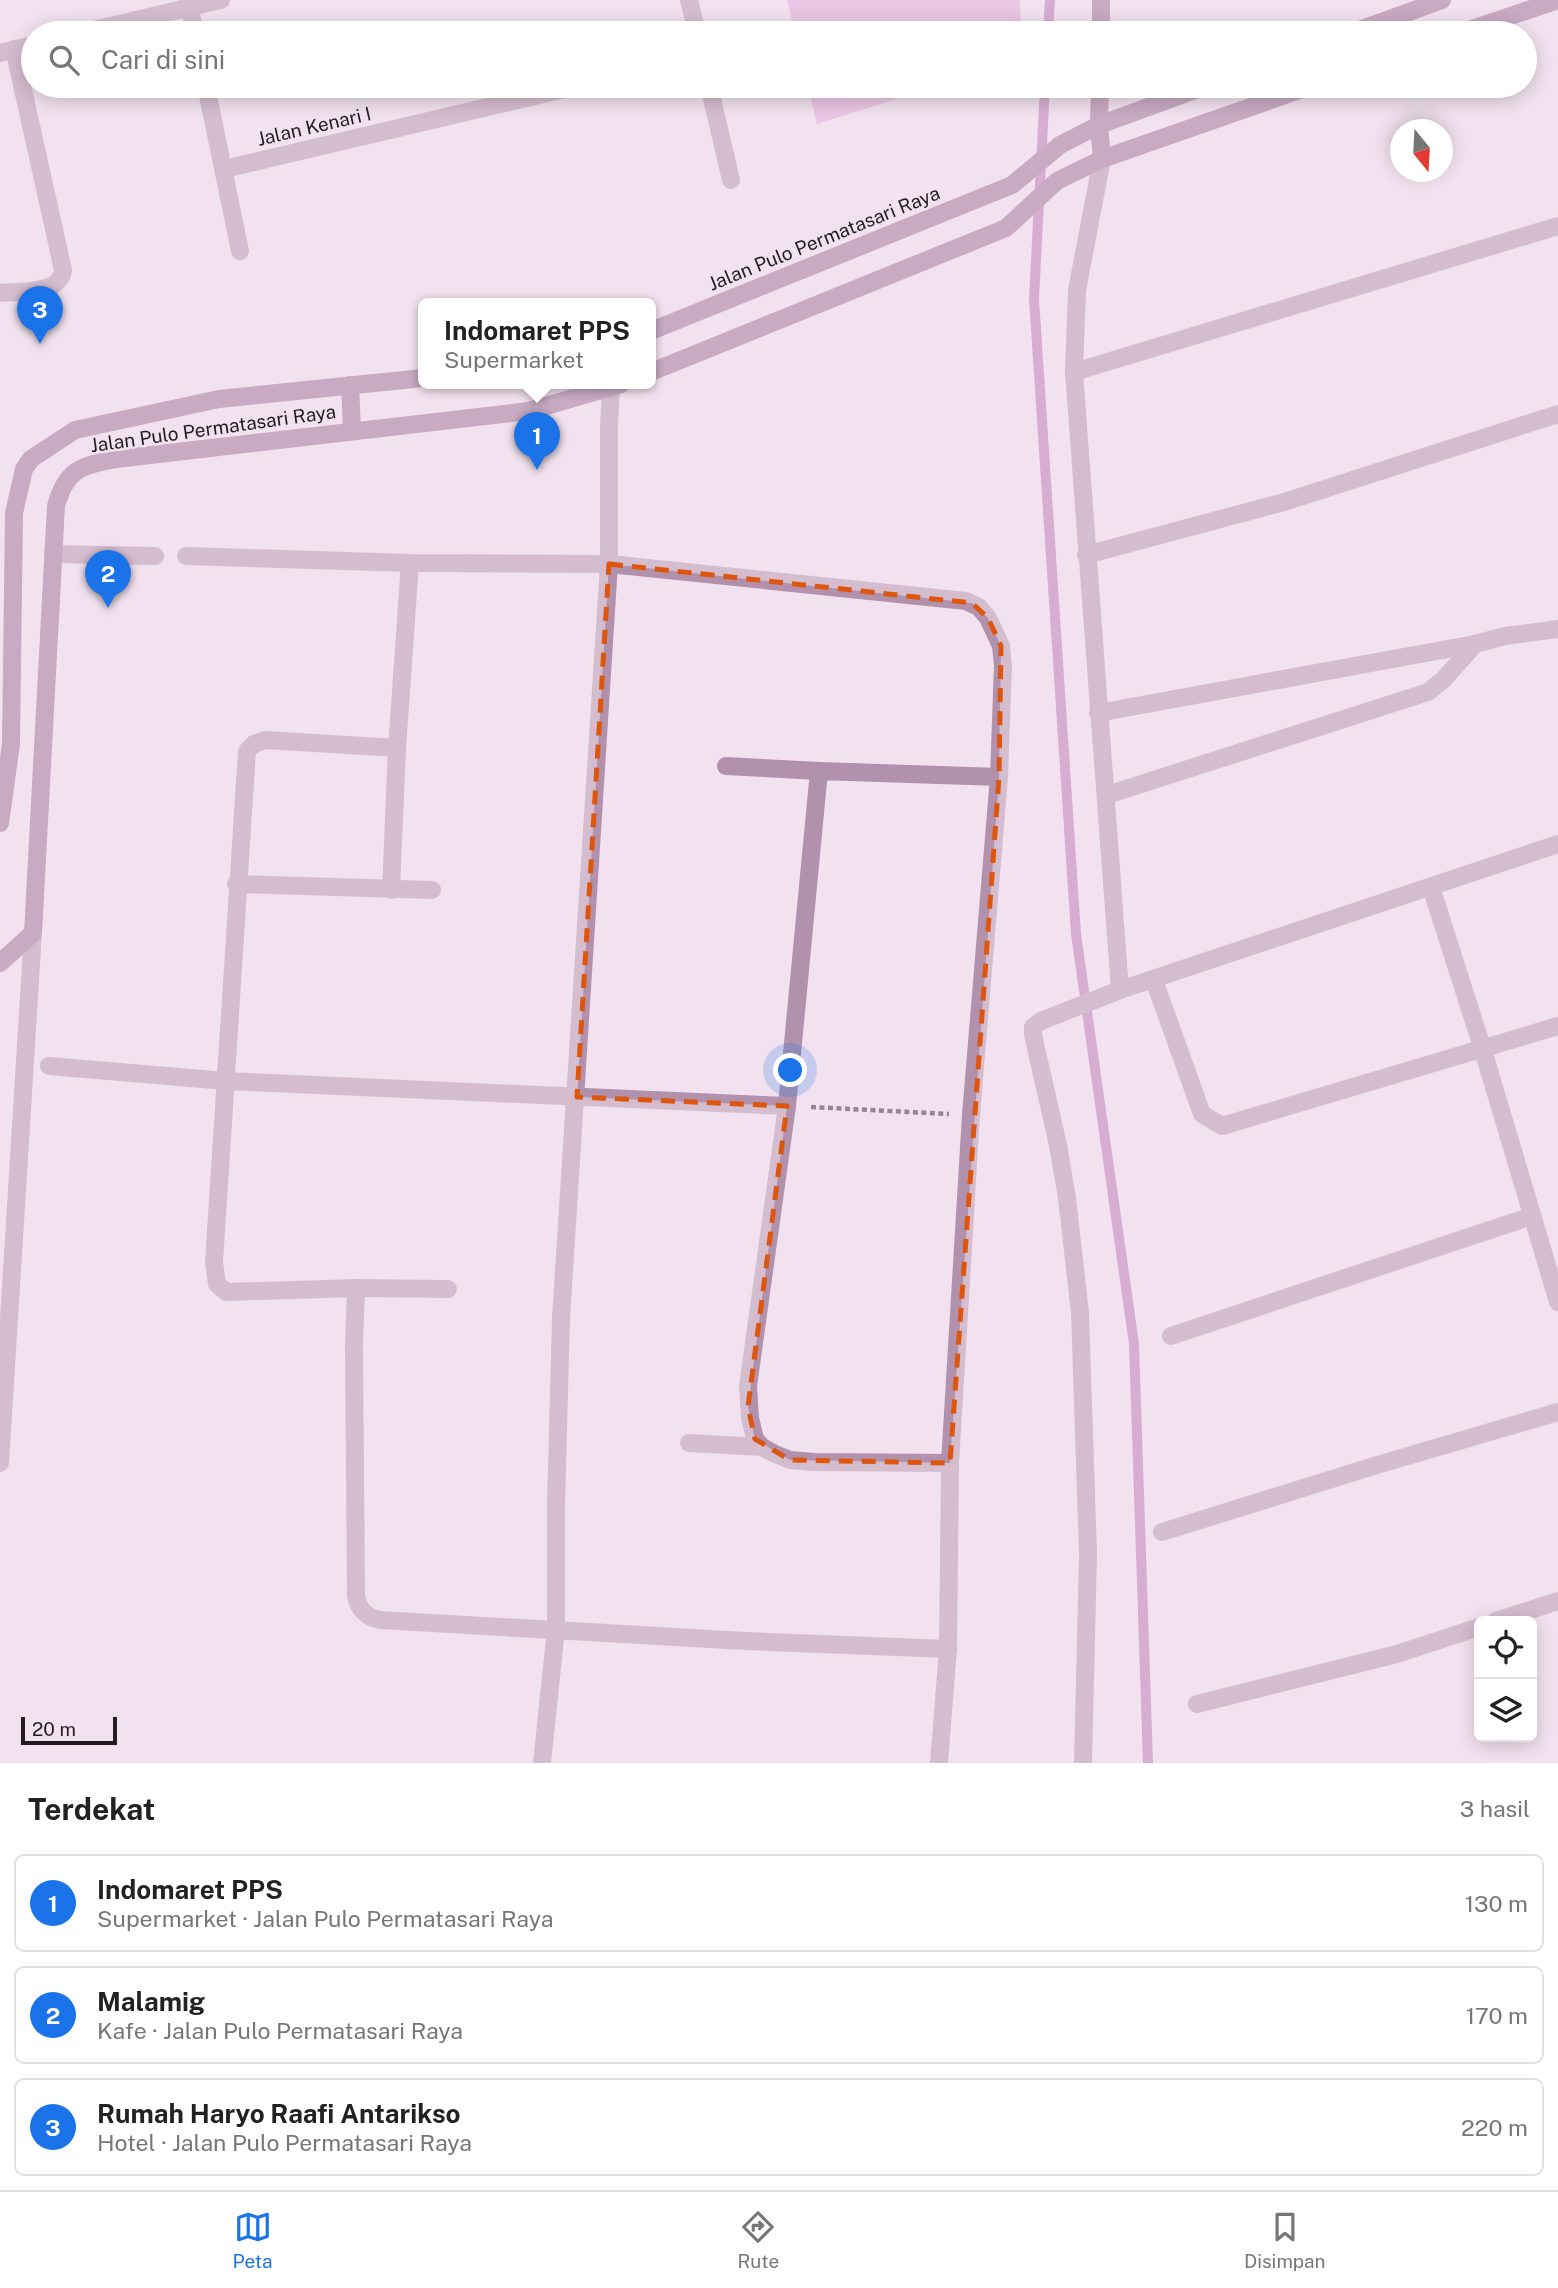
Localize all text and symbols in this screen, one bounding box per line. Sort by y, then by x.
search box [21,21,1537,98]
icon: search [45,41,83,79]
text: Cari di sini [101,44,225,75]
street label: Jalan Kenari I [255,102,373,150]
north arrow [1390,119,1453,182]
street label: Jalan Pulo Permatasari Raya [705,181,943,295]
pin: 3 [17,286,63,344]
popup [418,298,656,389]
text: Indomaret PPS [444,315,630,346]
text: Supermarket [444,346,584,373]
street label: Jalan Pulo Permatasari Raya [89,400,337,456]
pin: 1 [514,412,560,470]
pin: 2 [85,550,131,608]
your location [773,1053,807,1087]
map controls [1474,1616,1537,1742]
button: locate [1474,1616,1537,1679]
button: layers [1474,1679,1537,1742]
scale bar [21,1714,117,1746]
text: 20 m [32,1718,76,1740]
text: Terdekat [28,1791,155,1827]
text: 3 hasil [1460,1795,1530,1822]
text: Indomaret PPS [97,1874,283,1905]
text: 1 [48,1890,58,1917]
text: 130 m [1465,1890,1528,1917]
text: Supermarket · Jalan Pulo Permatasari Raya [97,1905,553,1932]
text: Malamig [97,1986,205,2017]
text: 2 [46,2002,60,2029]
text: 170 m [1466,2002,1528,2029]
text: Kafe · Jalan Pulo Permatasari Raya [97,2017,463,2044]
text: Rumah Haryo Raafi Antarikso [97,2098,461,2129]
text: 3 [45,2114,61,2141]
text: 220 m [1461,2114,1528,2141]
text: Hotel · Jalan Pulo Permatasari Raya [97,2129,472,2156]
tab: Peta [232,2208,273,2272]
tab: Rute [738,2208,779,2272]
tab: Disimpan [1244,2208,1326,2272]

